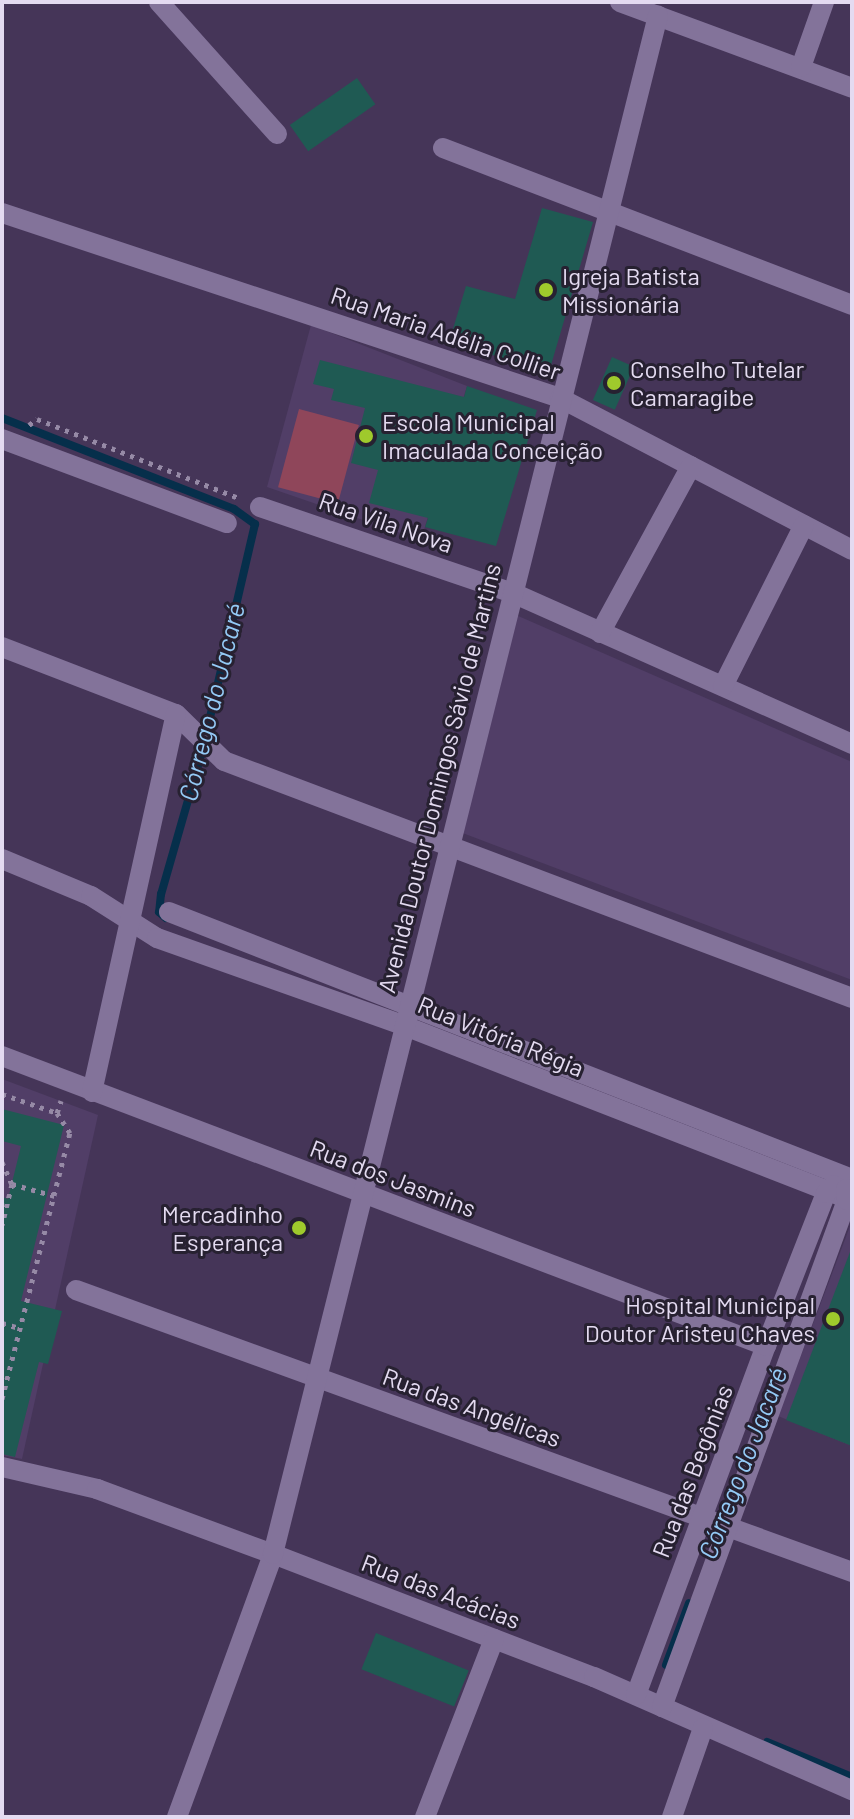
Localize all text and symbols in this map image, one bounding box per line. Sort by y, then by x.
place label: Igreja Batista Missionária [562,262,700,318]
street label: Rua Maria Adélia Collier [327,280,565,386]
marker: Igreja Batista Missionária [537,281,555,299]
place label: Conselho Tutelar Camaragibe [630,355,804,411]
marker: Conselho Tutelar Camaragibe [605,374,623,392]
place label: Escola Municipal Imaculada Conceição [382,408,603,464]
marker: Escola Municipal Imaculada Conceição [357,427,375,445]
street label: Rua Vila Nova [315,486,457,558]
street label: Avenida Doutor Domingos Sávio de Martins [372,560,506,996]
water label: Córrego do Jacaré [171,600,251,804]
street label: Rua Vitória Régia [414,990,588,1082]
street label: Rua dos Jasmins [306,1133,480,1223]
place label: Mercadinho Esperança [162,1200,283,1256]
marker: Mercadinho Esperança [290,1219,308,1237]
place label: Hospital Municipal Doutor Aristeu Chaves [585,1291,815,1347]
marker: Hospital Municipal Doutor Aristeu Chaves [822,1308,844,1330]
street label: Rua das Angélicas [379,1361,565,1453]
water label: Córrego do Jacaré [691,1363,793,1563]
street label: Rua das Begônias [646,1381,738,1561]
street label: Rua das Acácias [358,1548,524,1634]

